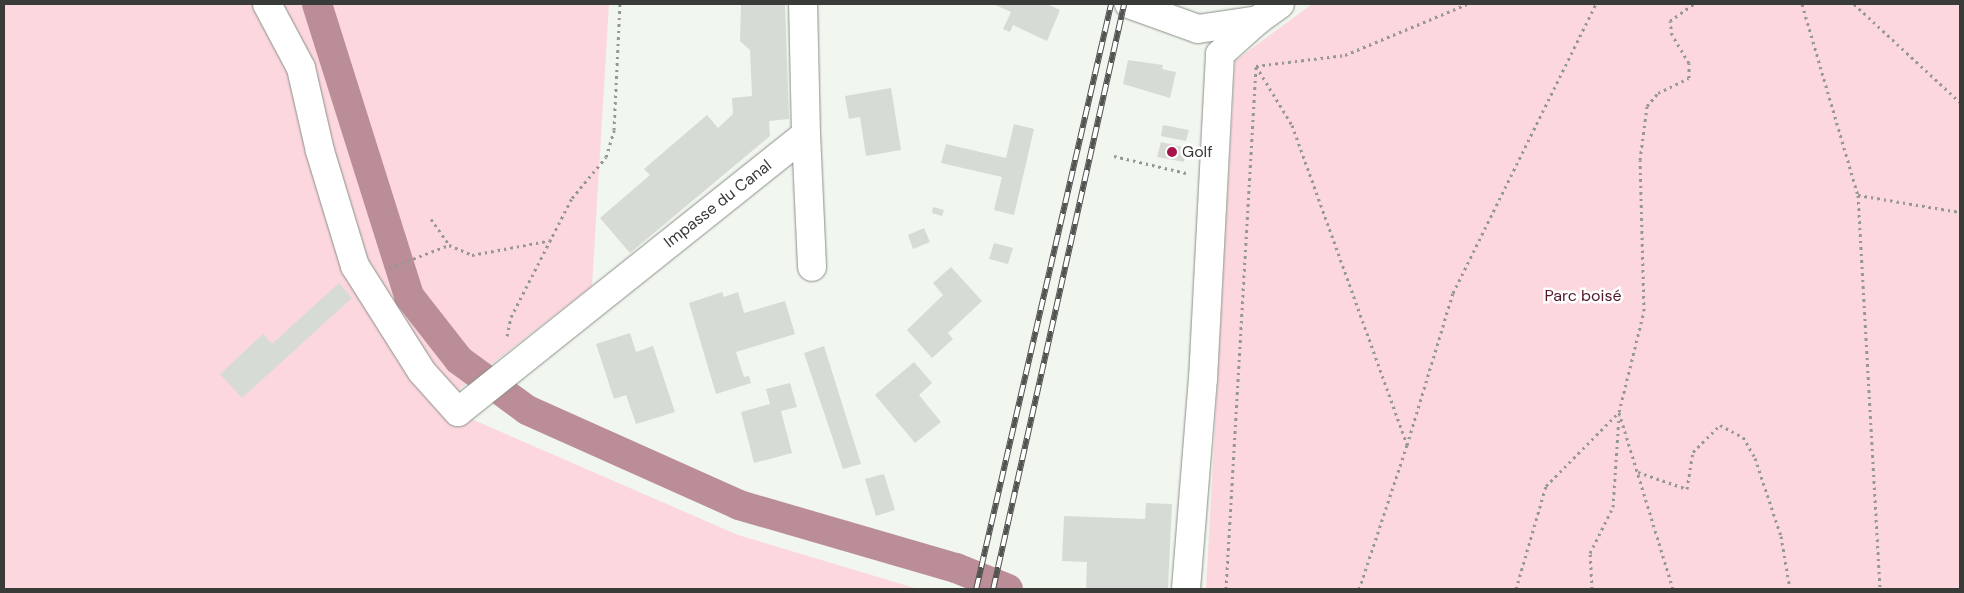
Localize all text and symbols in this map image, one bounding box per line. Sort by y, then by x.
place label: Golf [1182,142,1213,162]
marker: Golf [1166,146,1178,158]
street label: Impasse du Canal [660,156,776,252]
park label: Parc boisé [1544,286,1622,306]

